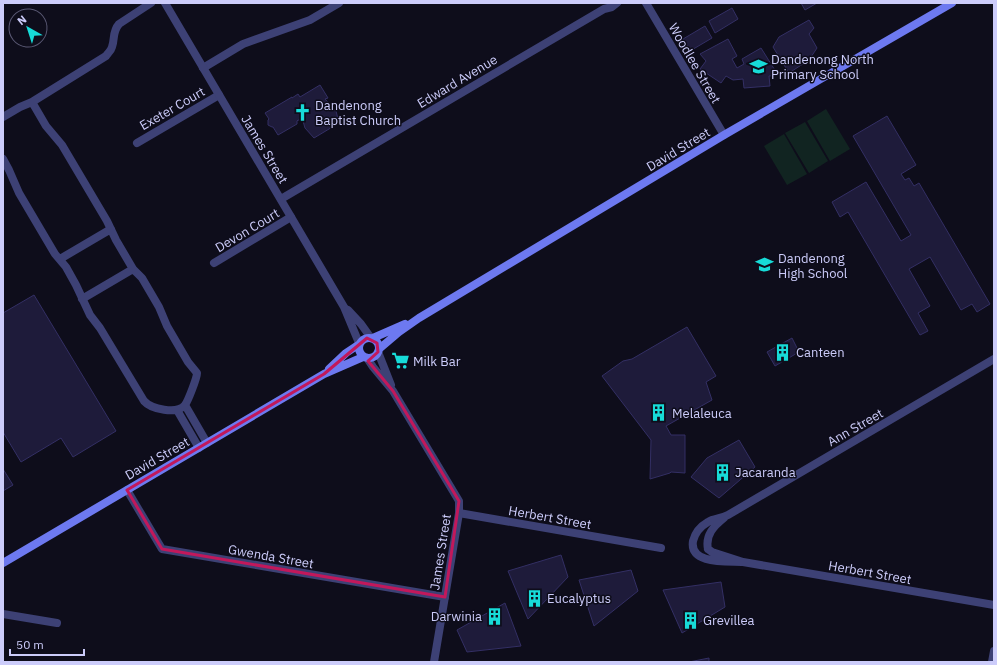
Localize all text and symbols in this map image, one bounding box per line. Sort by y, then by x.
north arrow [8,8,48,48]
text: N [14,12,29,28]
street label: Woodlee Street [665,20,724,106]
street label: Edward Avenue [414,51,500,112]
place label: Dandenong North Primary School [771,51,874,83]
school or university icon: Dandenong North Primary School [748,56,768,76]
street label: Exeter Court [136,83,208,134]
place label: Dandenong Baptist Church [315,97,401,129]
church icon: Dandenong Baptist Church [292,102,312,122]
street label: James Street [237,112,292,187]
street label: David Street [643,124,713,175]
street label: Devon Court [212,205,282,256]
place label: Dandenong High School [778,250,848,282]
school or university icon: Dandenong High School [755,255,775,275]
building icon: Canteen [773,342,793,362]
place label: Canteen [796,344,845,361]
supermarket icon: Milk Bar [390,351,410,371]
place label: Milk Bar [413,353,461,370]
building icon: Melaleuca [649,403,669,423]
place label: Melaleuca [672,405,732,422]
street label: Ann Street [824,405,886,450]
street label: David Street [122,433,192,484]
building icon: Jacaranda [712,462,732,482]
place label: Jacaranda [735,464,796,481]
street label: Herbert Street [507,502,593,533]
street label: James Street [426,513,455,591]
street label: Gwenda Street [227,541,315,572]
street label: Herbert Street [827,557,913,588]
building icon: Eucalyptus [524,588,544,608]
place label: Eucalyptus [547,590,611,607]
building icon: Darwinia [485,606,505,626]
place label: Darwinia [431,608,482,625]
building icon: Grevillea [680,610,700,630]
place label: Grevillea [703,612,755,629]
scale bar [10,631,84,657]
text: 50 m [16,637,44,652]

